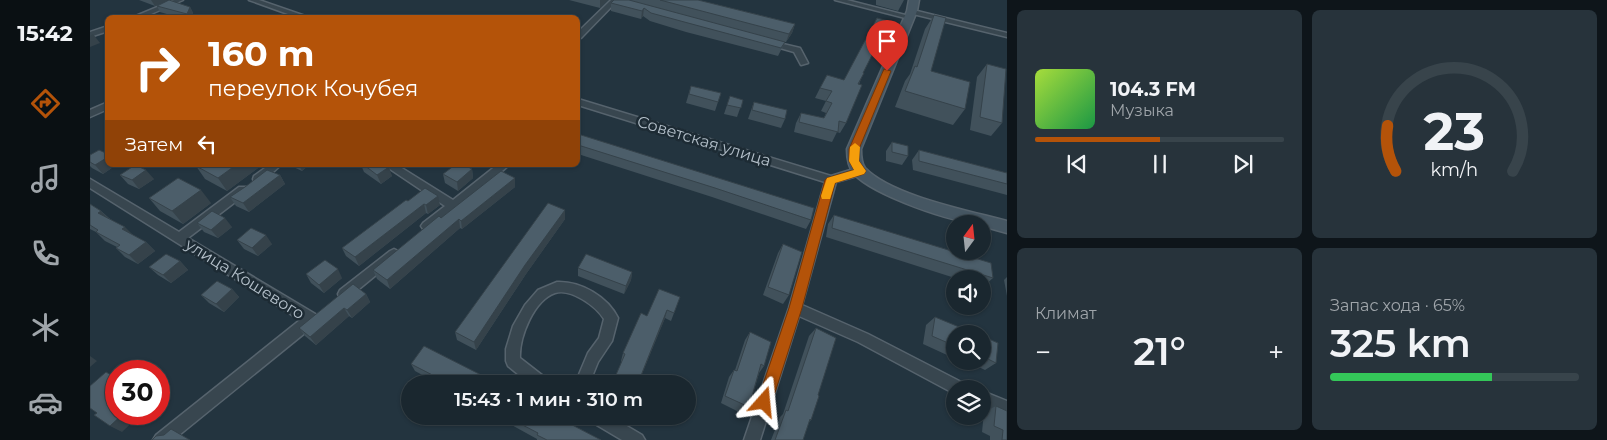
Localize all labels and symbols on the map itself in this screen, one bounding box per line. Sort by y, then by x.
pin [866,20,908,71]
street label: Советская улица [635,112,773,170]
north arrow [946,215,991,260]
street label: улица Кошевого [181,234,308,323]
speed limit sign: 30 [105,360,170,425]
position arrow [737,375,789,427]

